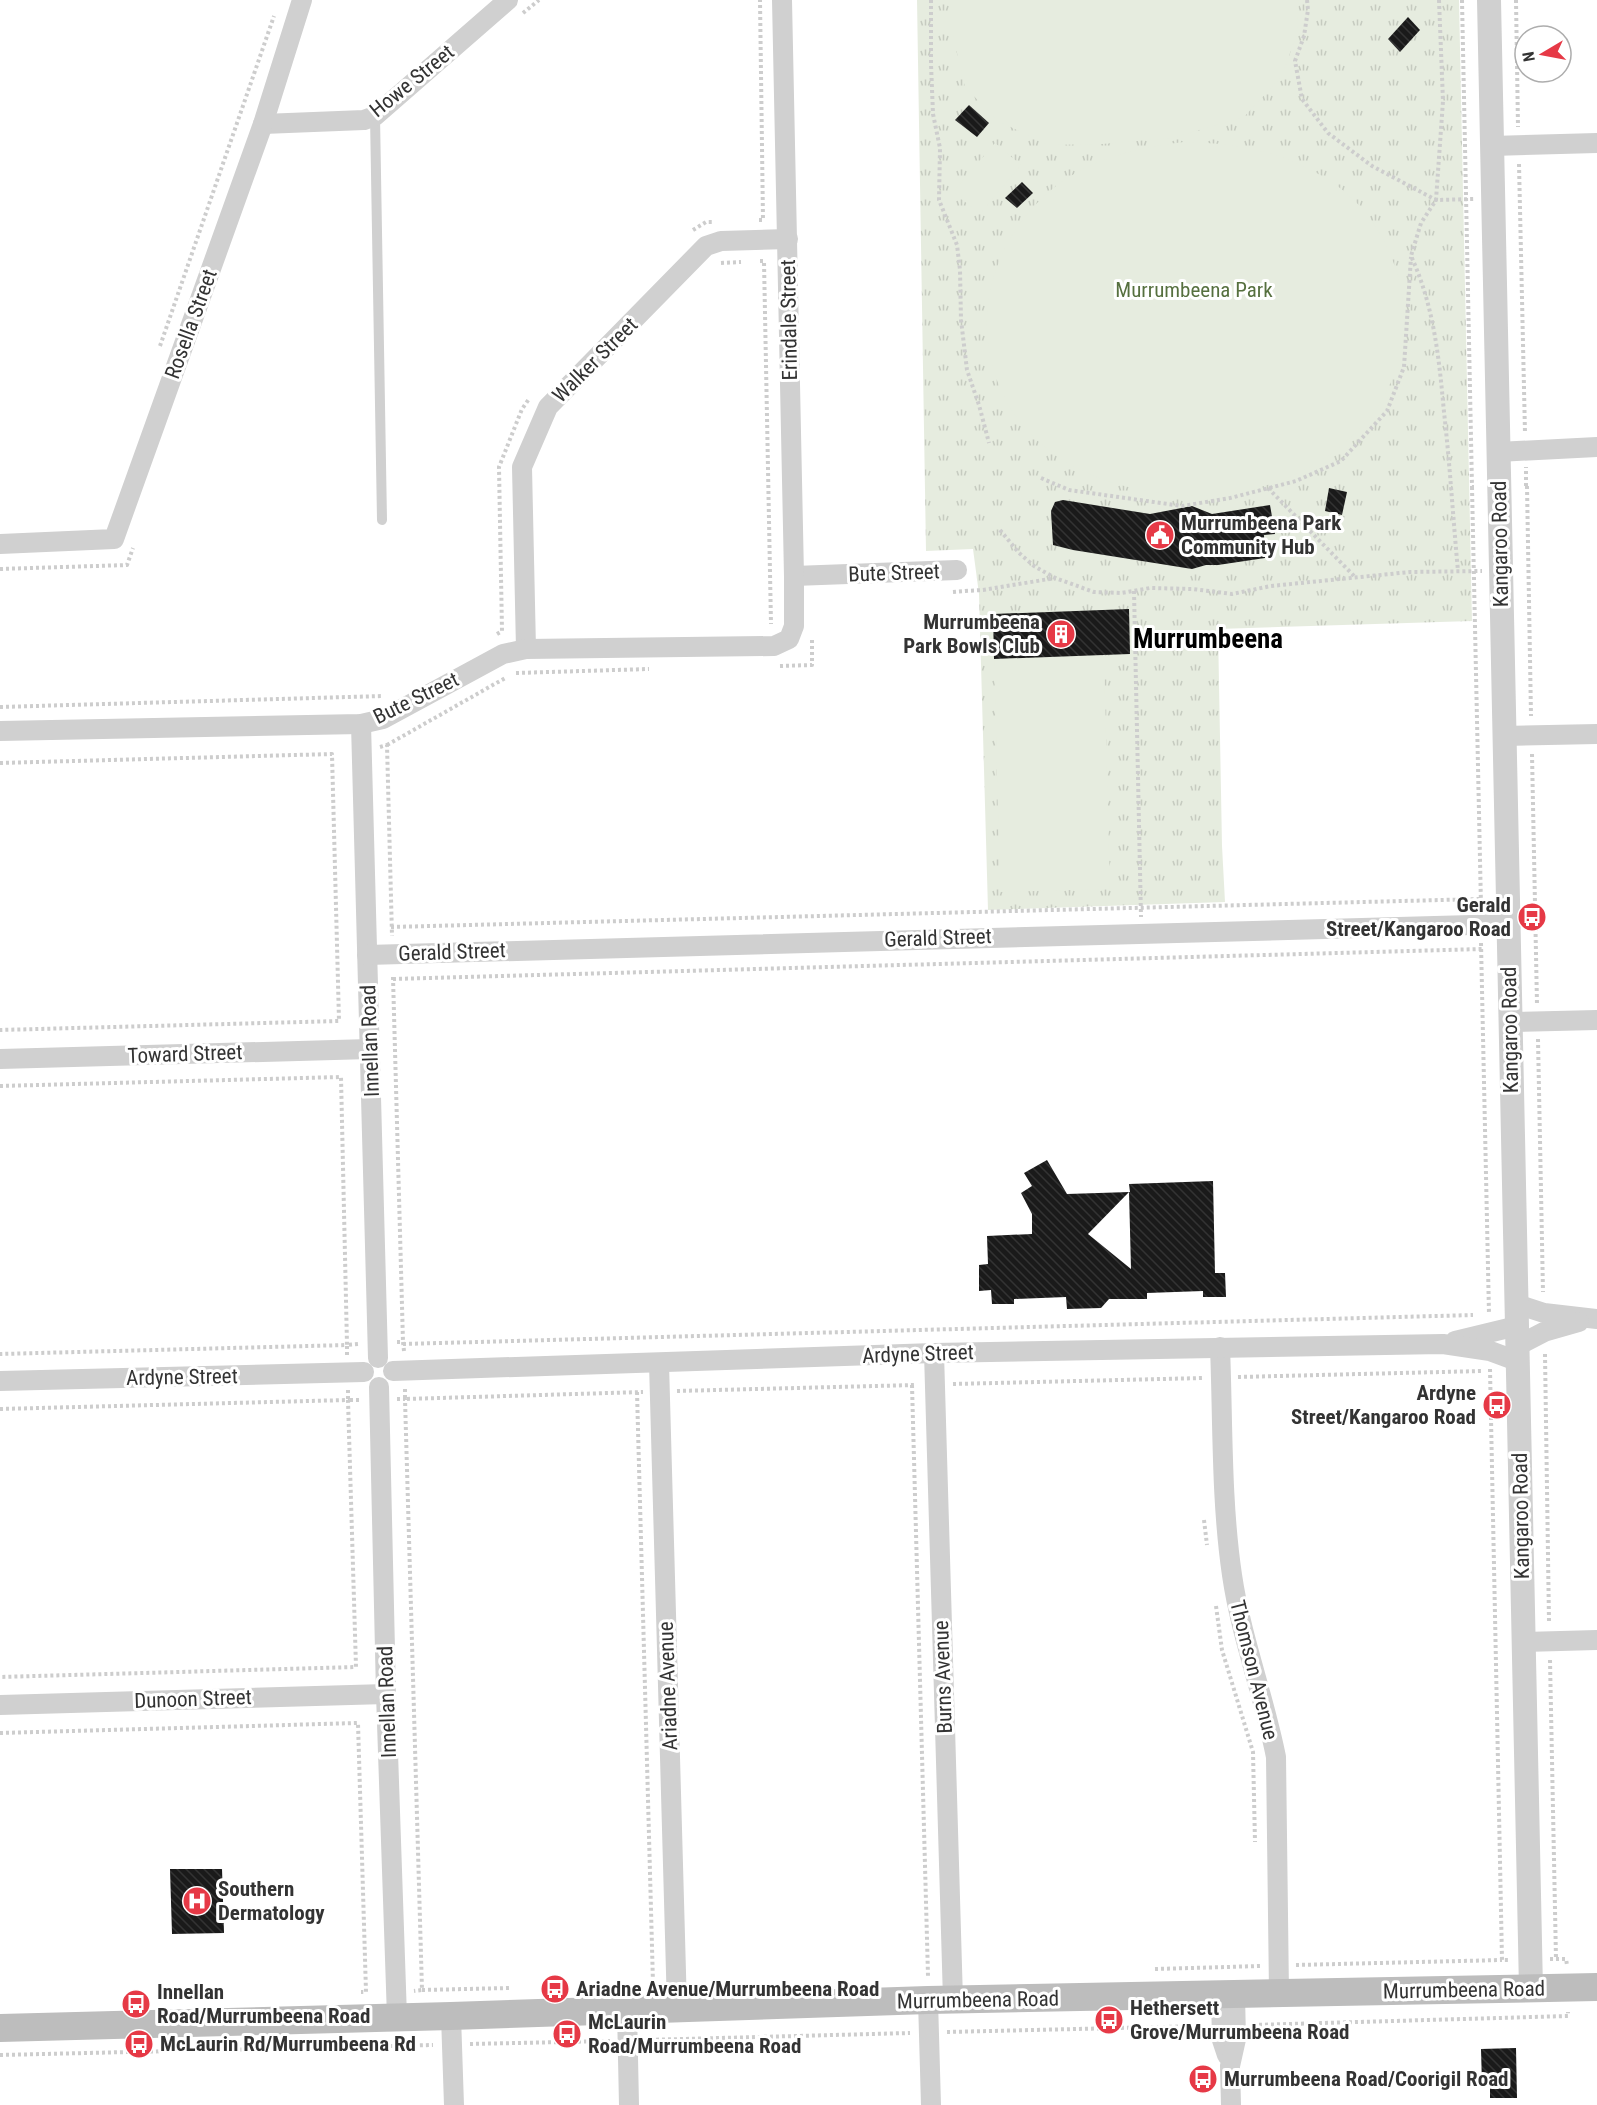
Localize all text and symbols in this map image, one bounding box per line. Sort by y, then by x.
north arrow [1513,24,1573,84]
street label: Howe Street [365,40,459,122]
text: N [1519,50,1539,63]
street label: Erindale Street [776,259,802,381]
street label: Rosella Street [160,266,222,382]
park label: Murrumbeena Park [1115,278,1273,302]
street label: Walker Street [548,313,642,407]
street label: Kangaroo Road [1487,481,1513,607]
place label: Murrumbeena Park Community Hub [1181,511,1342,559]
public building icon: Murrumbeena Park Community Hub [1144,519,1176,551]
street label: Bute Street [848,559,940,587]
place label: Murrumbeena Park Bowls Club [903,610,1040,658]
building icon: Murrumbeena Park Bowls Club [1045,618,1077,650]
district label: Murrumbeena [1133,623,1283,655]
street label: Bute Street [370,667,462,729]
place label: Gerald Street/Kangaroo Road [1326,893,1511,941]
bus stop icon: Gerald Street/Kangaroo Road [1516,901,1548,933]
street label: Gerald Street [884,924,992,952]
street label: Gerald Street [398,938,506,966]
street label: Kangaroo Road [1497,967,1523,1093]
street label: Innellan Road [356,984,384,1098]
street label: Toward Street [127,1040,243,1068]
street label: Ardyne Street [862,1340,974,1368]
street label: Ardyne Street [126,1364,238,1390]
place label: Ardyne Street/Kangaroo Road [1291,1381,1476,1429]
bus stop icon: Ardyne Street/Kangaroo Road [1481,1389,1513,1421]
street label: Kangaroo Road [1508,1453,1534,1579]
street label: Thomson Avenue [1225,1598,1283,1742]
street label: Burns Avenue [929,1620,957,1734]
street label: Ariadne Avenue [654,1621,682,1751]
street label: Innellan Road [373,1645,401,1759]
street label: Dunoon Street [134,1685,252,1713]
place label: Southern Dermatology [218,1877,325,1925]
hospital icon: Southern Dermatology [181,1885,213,1917]
bus stop icon: Ariadne Avenue/Murrumbeena Road [539,1973,571,2005]
place label: Ariadne Avenue/Murrumbeena Road [576,1977,879,2001]
street label: Murrumbeena Road [1383,1977,1545,2003]
place label: Innellan Road/Murrumbeena Road [157,1980,370,2028]
street label: Murrumbeena Road [897,1987,1059,2013]
bus stop icon: Innellan Road/Murrumbeena Road [120,1988,152,2020]
place label: Hethersett Grove/Murrumbeena Road [1130,1996,1349,2044]
bus stop icon: Hethersett Grove/Murrumbeena Road [1093,2004,1125,2036]
place label: McLaurin Road/Murrumbeena Road [588,2010,801,2058]
bus stop icon: McLaurin Road/Murrumbeena Road [551,2018,583,2050]
bus stop icon: McLaurin Rd/Murrumbeena Rd [123,2028,155,2060]
place label: McLaurin Rd/Murrumbeena Rd [160,2032,416,2056]
bus stop icon: Murrumbeena Road/Coorigil Road [1187,2063,1219,2095]
place label: Murrumbeena Road/Coorigil Road [1224,2067,1508,2091]

